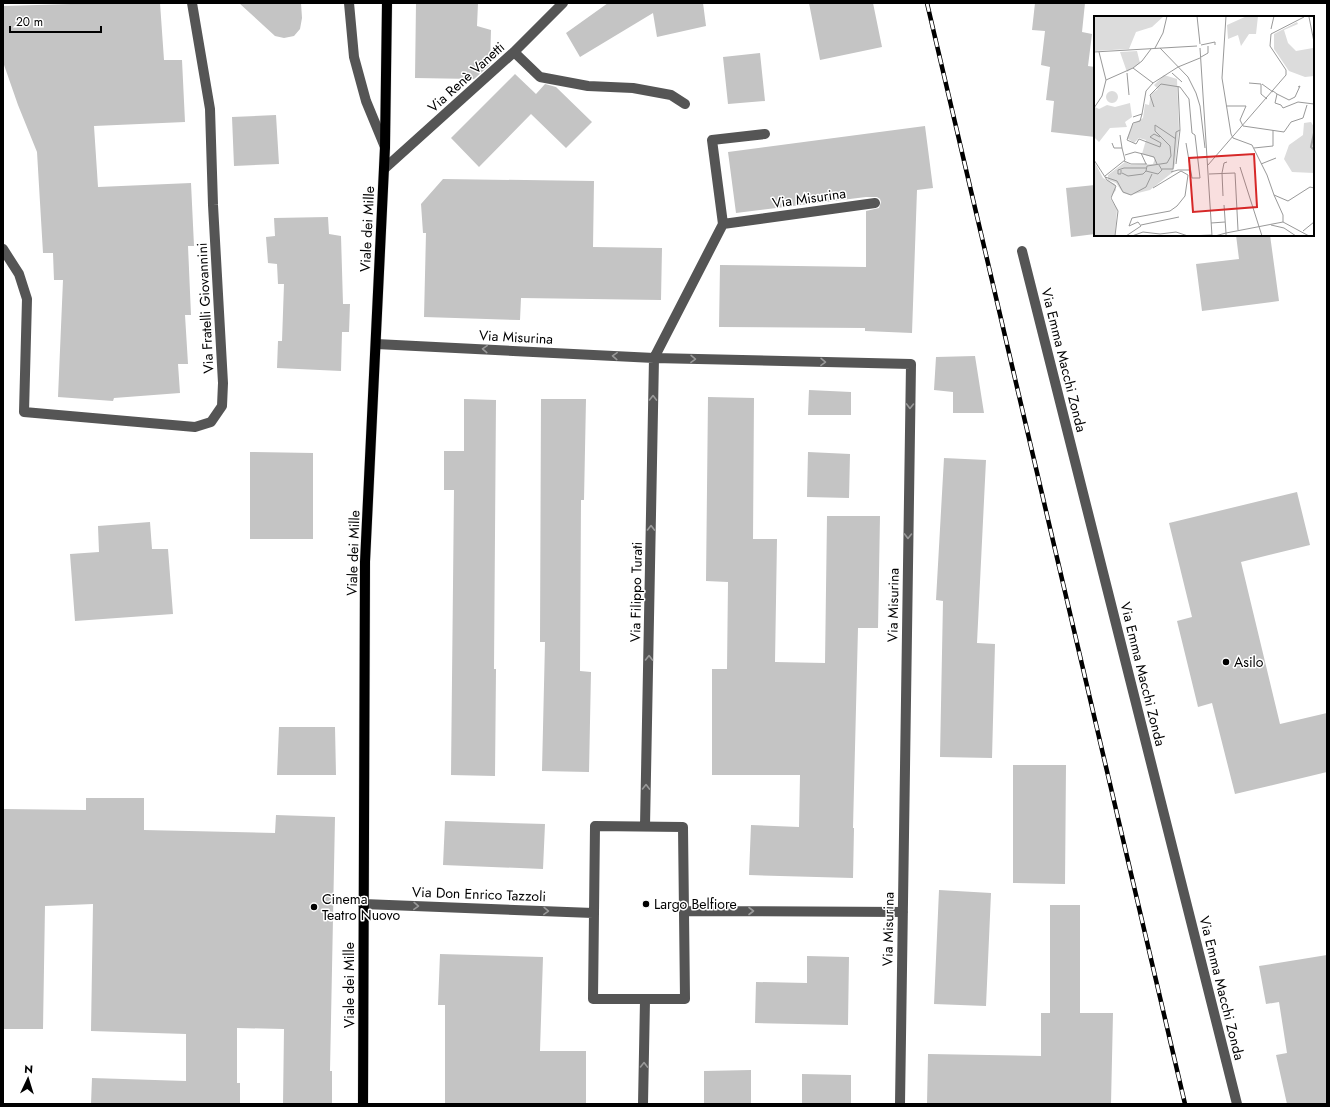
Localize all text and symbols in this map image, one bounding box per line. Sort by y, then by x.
scale bar [10,8,101,34]
text: 20 m [16,13,43,31]
inset map [1094,16,1314,236]
street label: Via Renè Vanetti [423,37,509,117]
street label: Via Misurina [771,183,847,213]
street label: Viale dei Mille [355,186,379,272]
street label: Via Fratelli Giovannini [192,242,218,374]
street label: Via Emma Macchi Zonda [1036,286,1092,434]
street label: Via Misurina [478,325,554,349]
one-way arrow [482,345,488,353]
one-way arrow [612,351,618,360]
one-way arrow [690,354,696,363]
one-way arrow [820,358,826,366]
one-way arrow [649,395,658,401]
one-way arrow [906,403,914,409]
street label: Viale dei Mille [342,510,364,596]
one-way arrow [647,525,655,531]
one-way arrow [904,533,912,539]
street label: Via Filippo Turati [625,542,647,642]
street label: Via Misurina [882,568,904,642]
street label: Via Emma Macchi Zonda [1115,600,1171,748]
place label: Asilo [1234,652,1264,672]
one-way arrow [644,655,653,661]
marker: Asilo [1221,657,1231,667]
one-way arrow [642,784,650,790]
street label: Via Don Enrico Tazzoli [412,882,546,906]
place label: Cinema Teatro Nuovo [322,889,400,925]
street label: Via Misurina [877,892,899,966]
place label: Largo Belfiore [654,894,737,914]
marker: Largo Belfiore [641,899,651,909]
marker: Cinema Teatro Nuovo [309,902,319,912]
one-way arrow [413,902,419,911]
one-way arrow [543,906,549,915]
one-way arrow [748,907,754,915]
street label: Via Emma Macchi Zonda [1194,914,1250,1062]
street label: Viale dei Mille [339,942,359,1028]
north arrow [8,1059,48,1099]
text: N [24,1061,34,1077]
one-way arrow [640,1062,648,1068]

